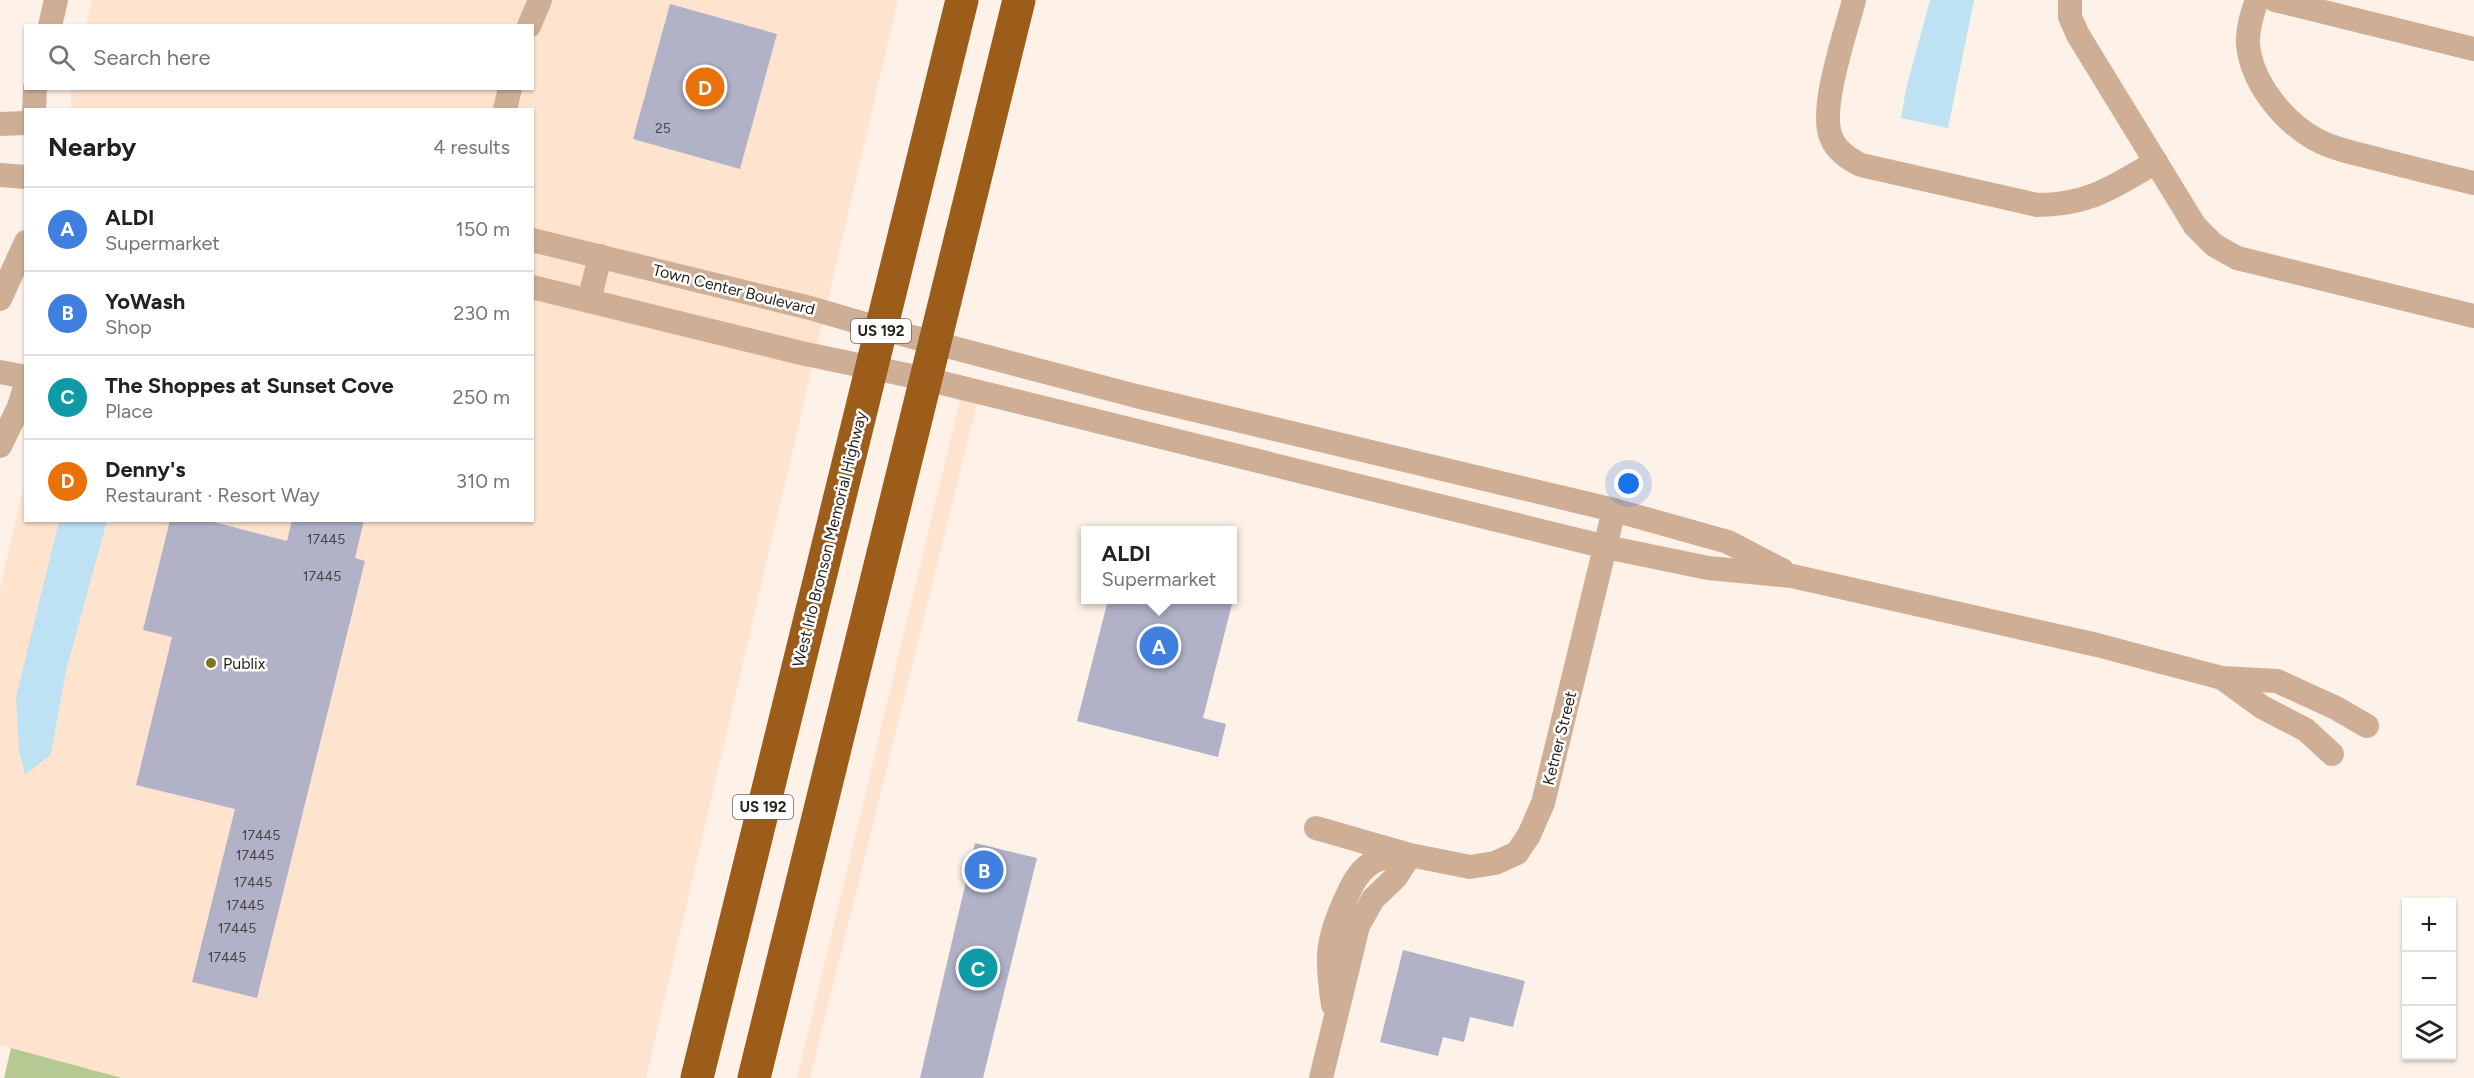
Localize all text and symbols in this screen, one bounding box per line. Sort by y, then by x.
search box [24,24,534,90]
icon: search [45,41,78,74]
text: Search here [93,44,211,71]
pin: D [686,64,724,110]
house number: 25 [655,120,671,137]
text: Nearby [48,131,136,163]
text: 4 results [433,135,510,159]
text: ALDI [105,204,154,231]
text: A [60,217,75,241]
text: 150 m [455,217,510,241]
text: Supermarket [105,231,220,255]
street label: Town Center Boulevard [651,260,817,319]
text: YoWash [105,288,185,315]
text: B [61,301,74,325]
text: 230 m [453,301,510,325]
text: Shop [105,315,152,339]
road number: US 192 [851,319,911,343]
text: The Shoppes at Sunset Cove [105,372,394,399]
text: C [60,385,75,409]
text: 250 m [453,385,510,409]
text: Place [105,399,153,423]
street label: West Irlo Bronson Memorial Highway [788,409,871,669]
text: Denny's [105,456,186,483]
text: D [61,469,75,493]
text: 310 m [456,469,510,493]
your location [1614,469,1643,498]
text: Restaurant · Resort Way [105,483,320,507]
popup [1081,526,1237,604]
house number: 17445 [307,531,345,548]
text: ALDI [1102,540,1151,567]
text: Supermarket [1102,567,1216,591]
house number: 17445 [303,568,341,585]
pin: A [1140,624,1178,668]
place label: Publix [223,654,266,673]
marker: Publix [204,656,218,670]
street label: Ketner Street [1539,689,1580,787]
road number: US 192 [733,795,793,819]
house number: 17445 [242,827,280,844]
house number: 17445 [236,847,274,864]
pin: B [964,848,1004,892]
house number: 17445 [234,874,272,891]
house number: 17445 [226,897,264,914]
map controls [2402,898,2456,1060]
button: + [2402,898,2456,952]
house number: 17445 [218,920,256,937]
pin: C [958,946,998,990]
house number: 17445 [208,949,246,966]
button: − [2402,952,2456,1006]
button: layers [2402,1006,2456,1060]

